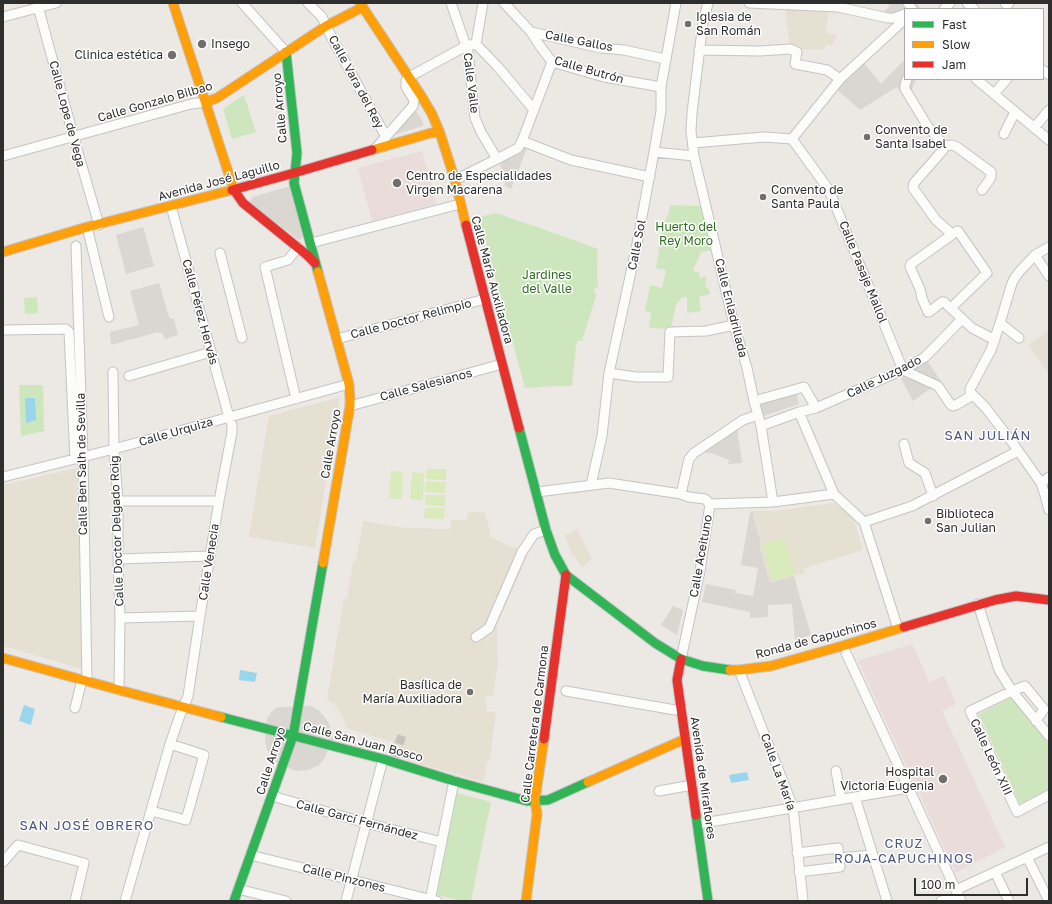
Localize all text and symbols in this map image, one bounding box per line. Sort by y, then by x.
legend [904,8,1044,80]
place label: Iglesia de San Román [696,10,761,38]
text: Fast [942,17,967,32]
marker: Iglesia de San Román [683,19,693,29]
street label: Calle Gallos [544,27,614,55]
street label: Calle Vara del Rey [325,33,387,131]
place label: Insego [211,37,250,51]
text: Slow [942,37,970,52]
marker: Insego [196,38,208,50]
place label: Clinica estética [74,48,163,62]
marker: Clinica estética [166,49,178,61]
street label: Calle Valle [460,52,482,114]
street label: Calle Butrón [553,53,625,87]
text: Jam [942,57,966,72]
street label: Calle Lope de Vega [46,59,88,169]
street label: Calle Arroyo [270,72,290,144]
street label: Calle Gonzalo Bilbao [96,79,214,125]
place label: Convento de Santa Isabel [875,123,948,151]
marker: Convento de Santa Isabel [862,132,872,142]
street label: Avenida José Laguillo [157,158,281,204]
place label: Centro de Especialidades Virgen Macarena [406,169,552,197]
marker: Centro de Especialidades Virgen Macarena [391,177,403,189]
place label: Convento de Santa Paula [771,183,844,211]
marker: Convento de Santa Paula [758,192,768,202]
street label: Calle María Auxiliadora [468,214,516,346]
street label: Calle Sol [625,219,649,271]
street label: Calle Pasaje Mallol [836,219,890,325]
park label: Huerto del Rey Moro [655,220,717,248]
street label: Calle Enladrillada [712,257,750,359]
street label: Calle Pérez Hervás [179,258,221,366]
park label: Jardines del Valle [522,268,572,296]
street label: Calle Doctor Relimpio [349,296,473,342]
street label: Calle Juzgado [844,353,924,401]
street label: Calle Salesianos [378,366,474,404]
street label: Calle Ben Salh de Sevilla [74,393,90,535]
street label: Calle Arroyo [318,408,344,480]
street label: Calle Urquiza [137,415,215,449]
district label: SAN JULIÁN [945,428,1031,444]
street label: Calle Doctor Delgado Roig [107,455,127,607]
place label: Biblioteca San Julian [936,507,996,535]
street label: Calle Aceituno [687,514,715,598]
marker: Biblioteca San Julian [923,516,933,526]
street label: Calle Venecia [196,523,222,601]
street label: Ronda de Capuchinos [754,616,878,662]
street label: Calle Carretera de Carmona [518,644,552,804]
place label: Basílica de María Auxiliadora [363,678,462,706]
marker: Basílica de María Auxiliadora [465,687,475,697]
street label: Avenida de Miraflores [687,716,719,840]
street label: Calle León XIII [967,716,1015,798]
street label: Calle San Juan Bosco [301,719,425,765]
street label: Calle Arroyo [253,725,289,797]
street label: Calle La María [757,731,799,813]
place label: Hospital Victoria Eugenia [840,765,934,793]
marker: Hospital Victoria Eugenia [937,773,949,785]
street label: Calle Garcí Fernández [294,797,420,843]
district label: SAN JOSÉ OBRERO [20,818,154,834]
district label: CRUZ ROJA-CAPUCHINOS [834,836,974,867]
street label: Calle Pinzones [301,861,387,895]
scale bar [916,870,1030,896]
text: 100 m [921,877,955,892]

